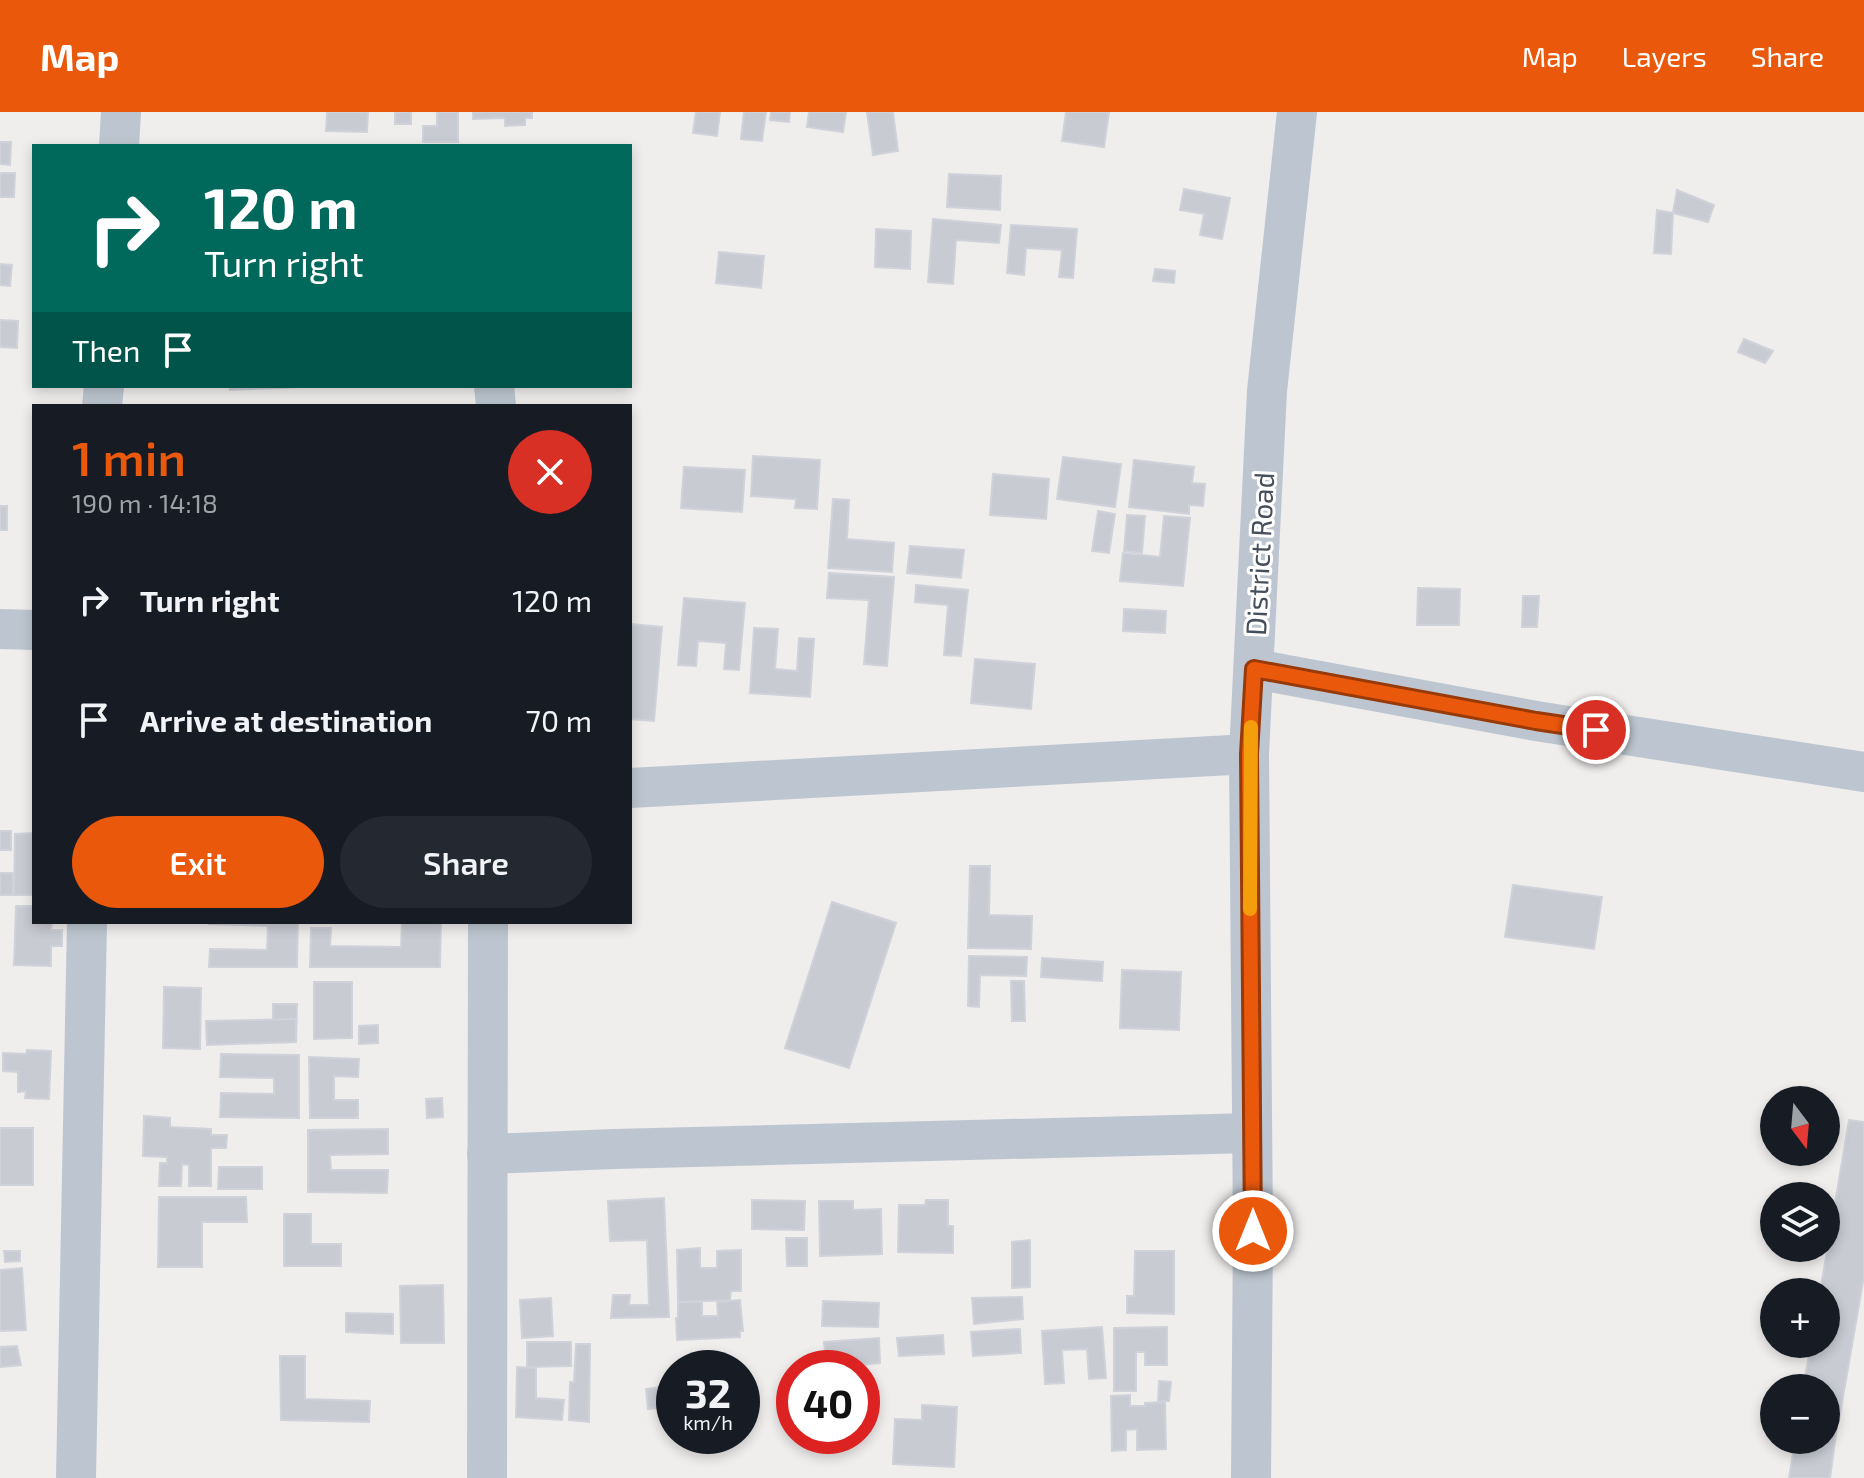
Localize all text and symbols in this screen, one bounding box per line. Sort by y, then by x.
text: Map [40,33,119,79]
text: Map [1522,39,1578,73]
text: Layers [1622,39,1707,73]
text: Share [1751,39,1824,73]
text: 120 m [204,173,358,240]
icon: right [72,176,176,280]
text: Turn right [204,241,364,284]
icon: arrive [156,328,200,372]
text: Then [72,332,140,368]
text: 1 min [72,428,186,486]
button: close [508,430,592,514]
street label: District Road [1238,471,1280,637]
text: 190 m · 14:18 [72,487,218,518]
icon: right [72,578,116,622]
text: Turn right [140,582,280,618]
text: 120 m [512,582,592,618]
pin [1562,696,1630,764]
icon: arrive [72,698,116,742]
text: Arrive at destination [140,702,432,738]
text: 70 m [526,702,592,738]
icon: arrive [1574,708,1618,752]
button: Exit [72,816,324,908]
button: Share [340,816,592,908]
north arrow [1760,1086,1840,1166]
map controls [1760,1086,1840,1454]
button: layers [1760,1182,1840,1262]
position arrow [1211,1189,1295,1273]
button: + [1760,1278,1840,1358]
speed limit sign: 40 [776,1350,880,1454]
text: 32 [685,1368,731,1416]
button: − [1760,1374,1840,1454]
text: km/h [683,1410,733,1434]

